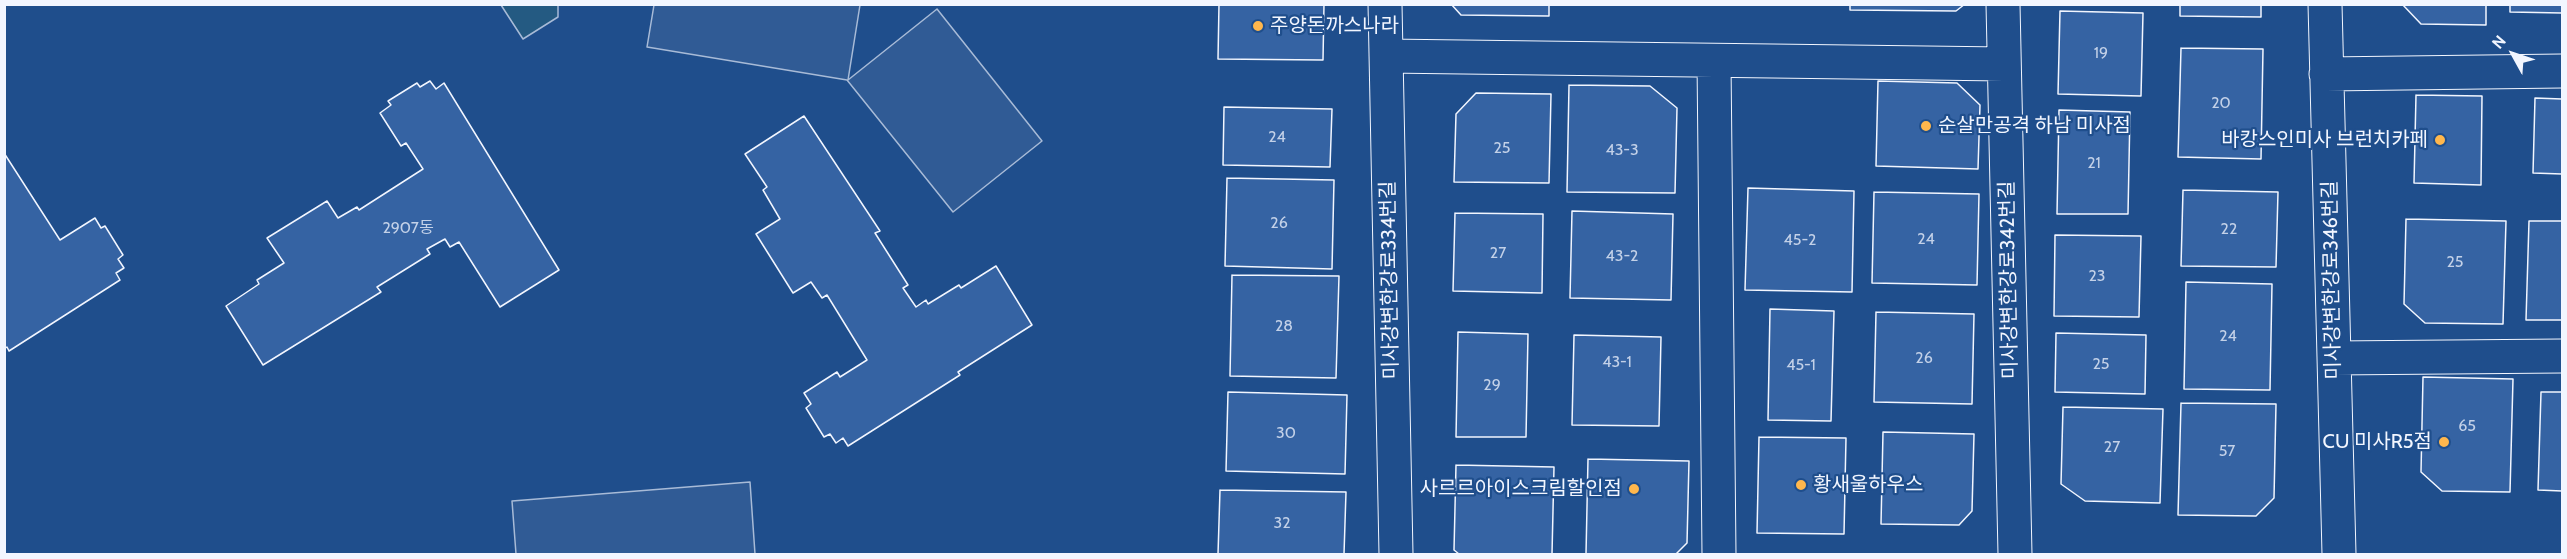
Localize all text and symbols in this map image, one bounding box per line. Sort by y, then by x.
place label: 주양돈까스나라 [1270,14,1399,38]
marker: 주양돈까스나라 [1251,19,1265,33]
north arrow [2483,24,2543,84]
text: N [2488,32,2510,53]
house number: 19 [2094,43,2108,63]
house number: 20 [2211,93,2231,113]
place label: 순살만공격 하남 미사점 [1938,114,2131,138]
marker: 순살만공격 하남 미사점 [1919,119,1933,133]
house number: 24 [1268,127,1286,147]
place label: 바캉스인미사 브런치카페 [2221,128,2428,152]
marker: 바캉스인미사 브런치카페 [2433,133,2447,147]
house number: 25 [1493,138,1511,158]
house number: 43-3 [1605,140,1639,160]
house number: 21 [2087,153,2101,173]
street label: 미사강변한강로334번길 [1376,180,1404,380]
street label: 미사강변한강로346번길 [2318,180,2346,380]
street label: 미사강변한강로342번길 [1995,181,2023,379]
house number: 26 [1270,213,1288,233]
house number: 2907동 [382,218,434,238]
house number: 22 [2221,219,2237,239]
house number: 24 [1917,229,1935,249]
house number: 45-2 [1784,230,1816,250]
house number: 27 [1490,243,1506,263]
house number: 43-2 [1606,246,1638,266]
house number: 25 [2446,252,2464,272]
house number: 23 [2088,266,2106,286]
house number: 28 [1275,316,1293,336]
house number: 24 [2219,326,2237,346]
house number: 26 [1915,348,1933,368]
house number: 43-1 [1602,352,1632,372]
house number: 25 [2092,354,2110,374]
house number: 45-1 [1786,355,1816,375]
house number: 29 [1483,375,1501,395]
house number: 65 [2458,416,2476,436]
house number: 30 [1276,423,1296,443]
place label: CU 미사R5점 [2323,430,2432,454]
marker: CU 미사R5점 [2437,435,2451,449]
house number: 27 [2104,437,2120,457]
house number: 57 [2219,441,2235,461]
place label: 황새울하우스 [1813,473,1923,497]
place label: 사르르아이스크림할인점 [1420,477,1622,501]
marker: 황새울하우스 [1794,478,1808,492]
marker: 사르르아이스크림할인점 [1627,482,1641,496]
house number: 32 [1273,513,1291,533]

